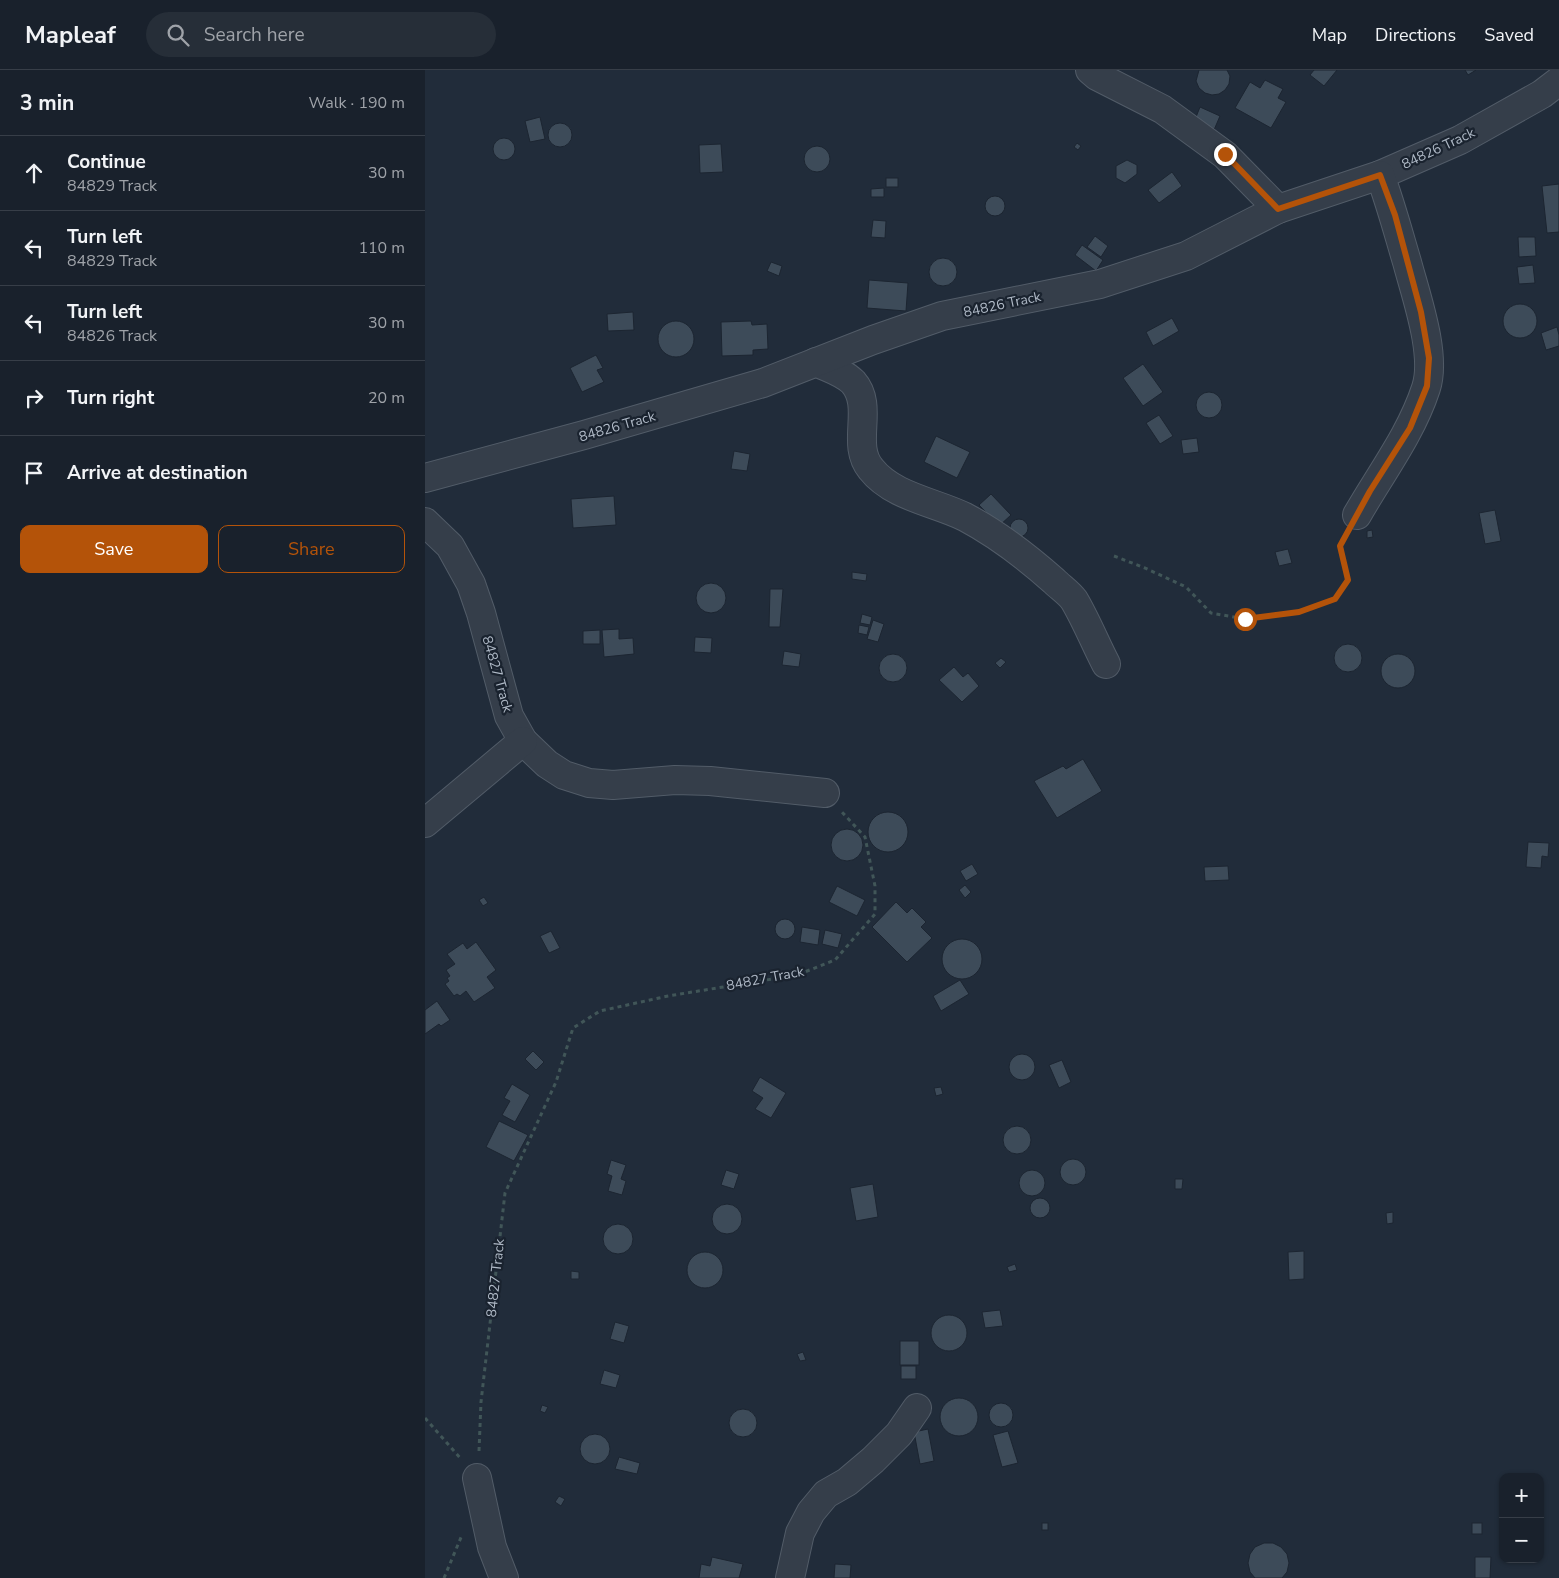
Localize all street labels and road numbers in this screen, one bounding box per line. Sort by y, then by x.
street label: 84826 Track [1398,123,1479,174]
street label: 84826 Track [962,287,1044,322]
street label: 84826 Track [577,406,659,446]
street label: 84827 Track [478,634,518,716]
street label: 84827 Track [725,961,807,995]
street label: 84827 Track [482,1237,509,1318]

